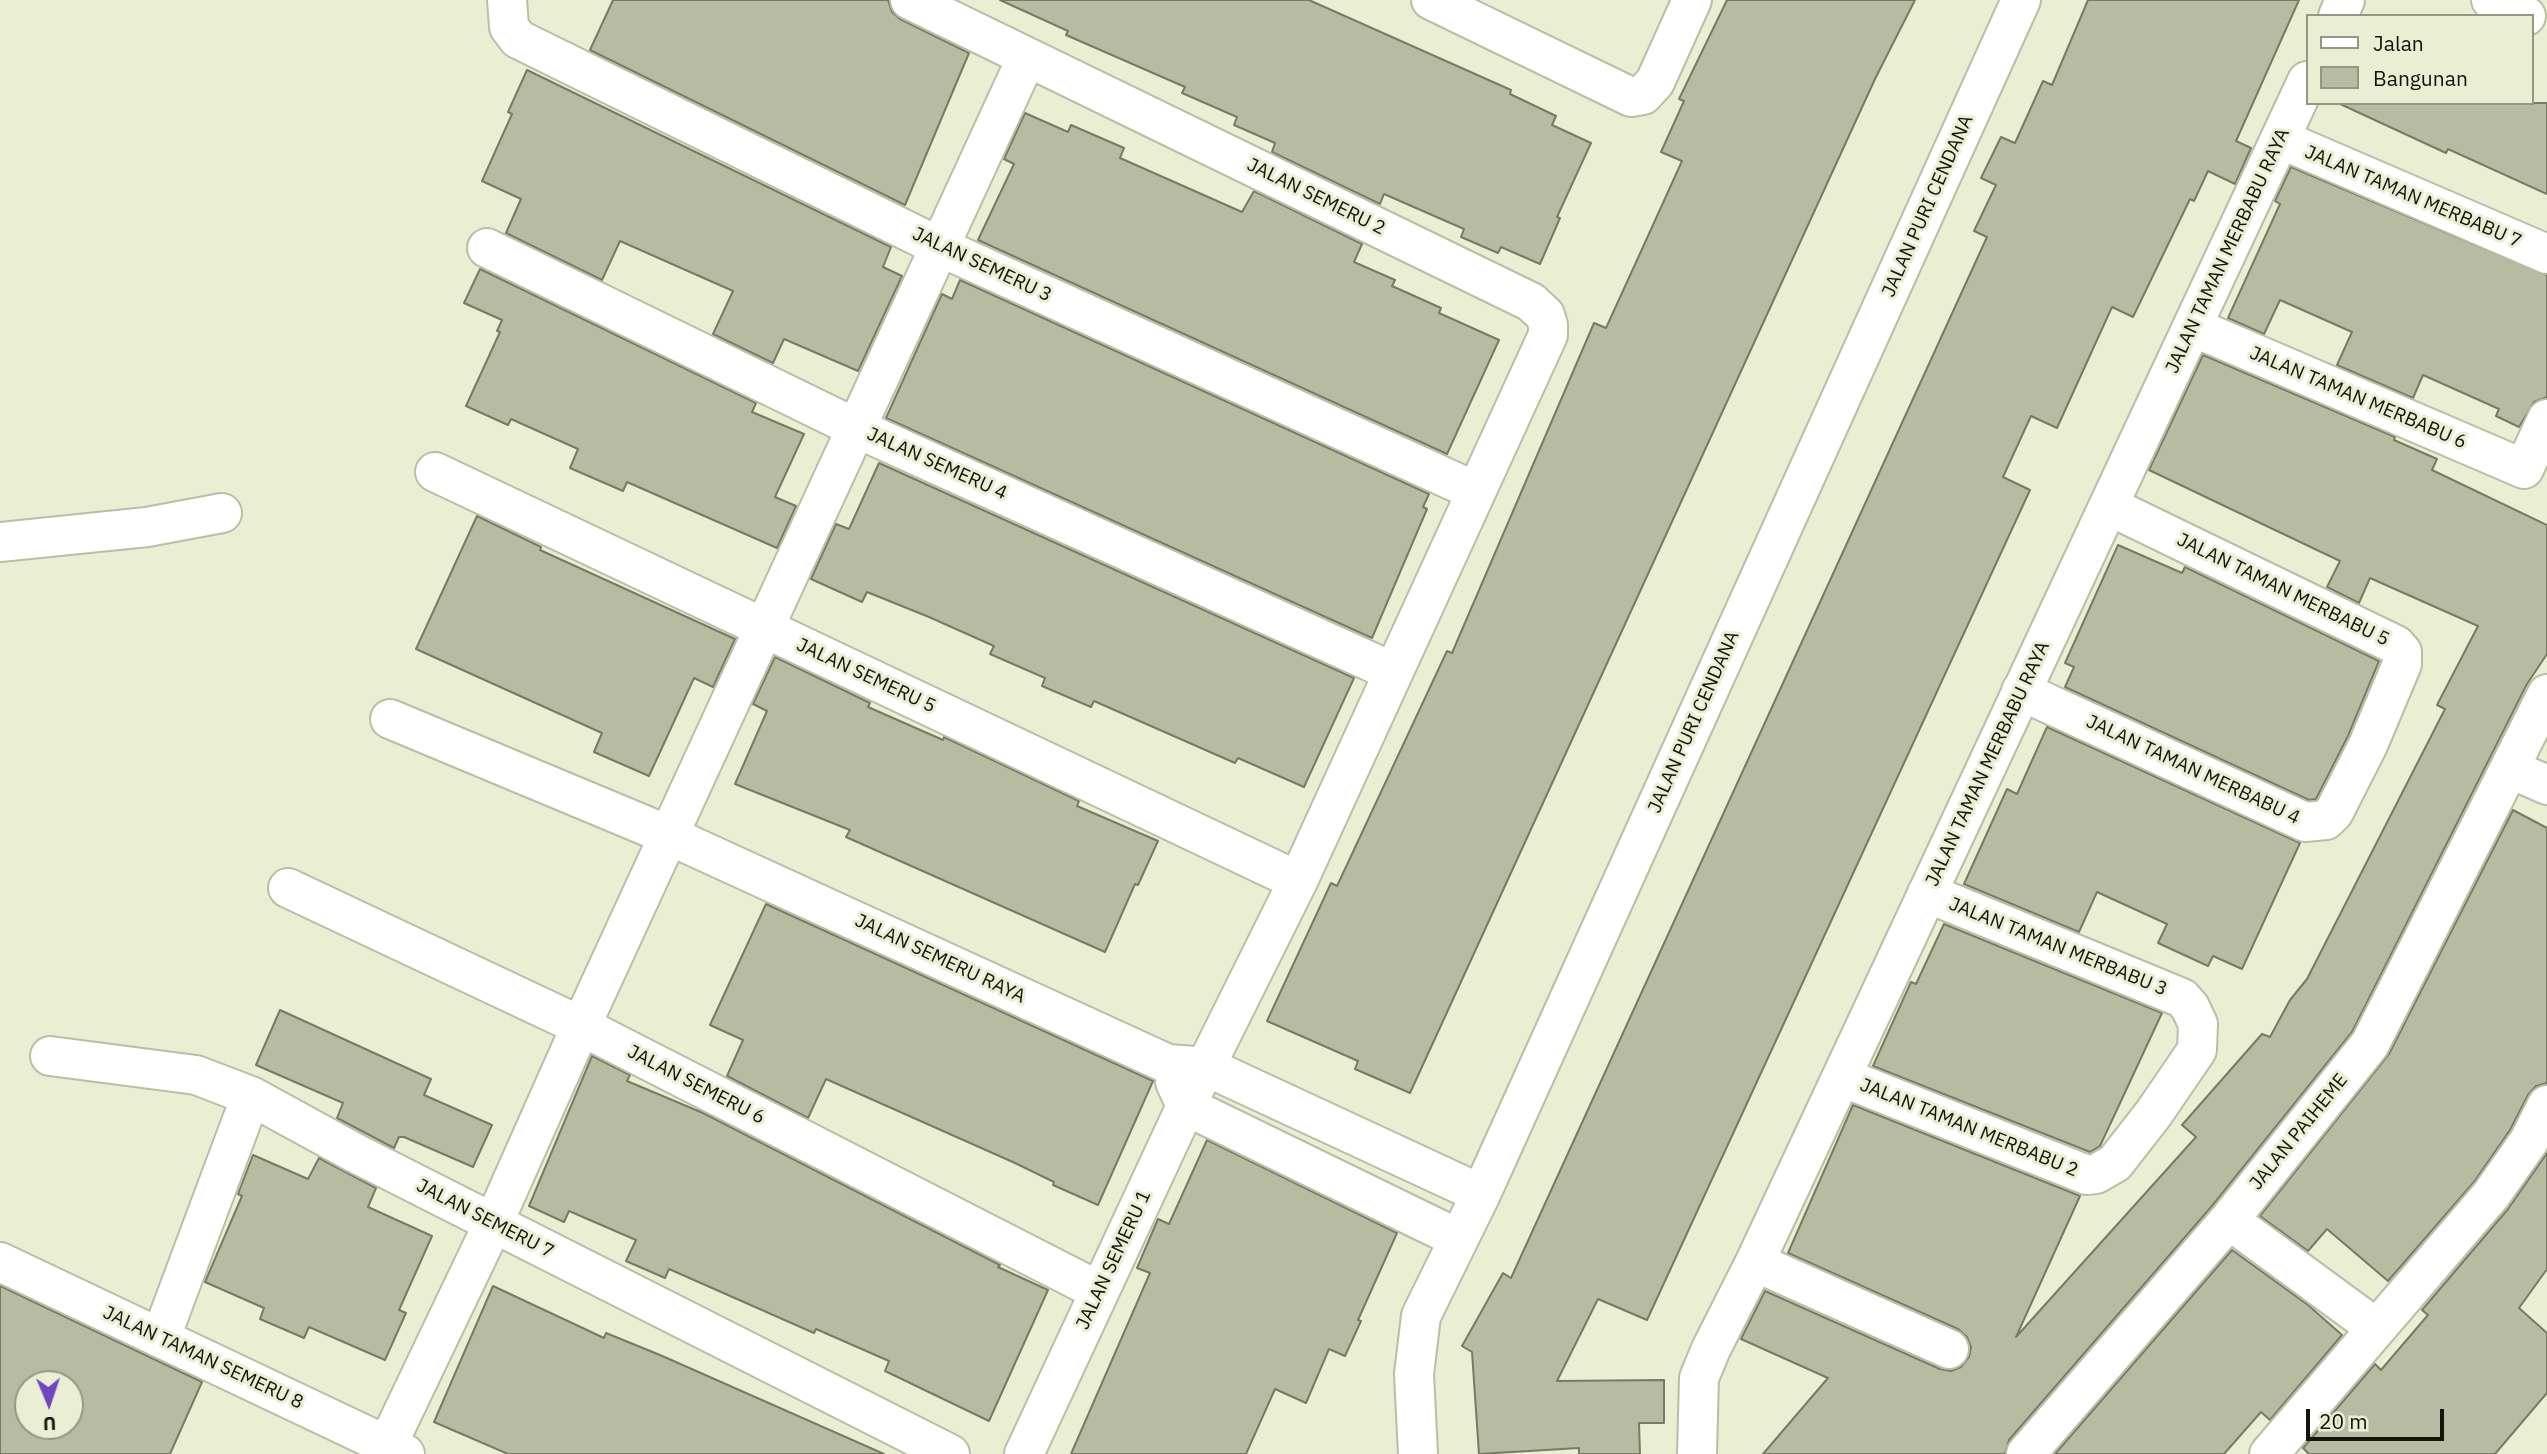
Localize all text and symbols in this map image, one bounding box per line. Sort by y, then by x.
legend [2306,14,2533,105]
text: Jalan [2373,29,2424,57]
text: Bangunan [2373,64,2468,92]
street label: JALAN PURI CENDANA [1878,111,1978,301]
street label: JALAN TAMAN MERBABU RAYA [2161,125,2295,377]
street label: JALAN TAMAN MERBABU 7 [2301,141,2525,253]
street label: JALAN SEMERU 2 [1243,154,1389,240]
street label: JALAN SEMERU 3 [909,223,1055,307]
street label: JALAN TAMAN MERBABU 6 [2246,342,2470,454]
street label: JALAN SEMERU 4 [863,423,1011,505]
street label: JALAN TAMAN MERBABU 5 [2173,529,2393,651]
street label: JALAN PURI CENDANA [1644,627,1744,817]
street label: JALAN SEMERU 5 [793,634,939,718]
street label: JALAN TAMAN MERBABU RAYA [1921,638,2055,890]
street label: JALAN TAMAN MERBABU 4 [2082,710,2304,830]
street label: JALAN TAMAN MERBABU 3 [1946,893,2170,1001]
street label: JALAN SEMERU RAYA [851,910,1029,1008]
street label: JALAN SEMERU 6 [624,1041,768,1129]
street label: JALAN PAIHEME [2245,1069,2353,1195]
street label: JALAN TAMAN MERBABU 2 [1857,1074,2081,1182]
street label: JALAN SEMERU 7 [413,1175,557,1263]
street label: JALAN SEMERU 1 [1072,1187,1156,1333]
street label: JALAN TAMAN SEMERU 8 [99,1302,307,1414]
north arrow [14,1370,84,1440]
scale bar [2309,1394,2447,1438]
text: 20 m [2319,1407,2368,1435]
text: U [43,1412,57,1436]

